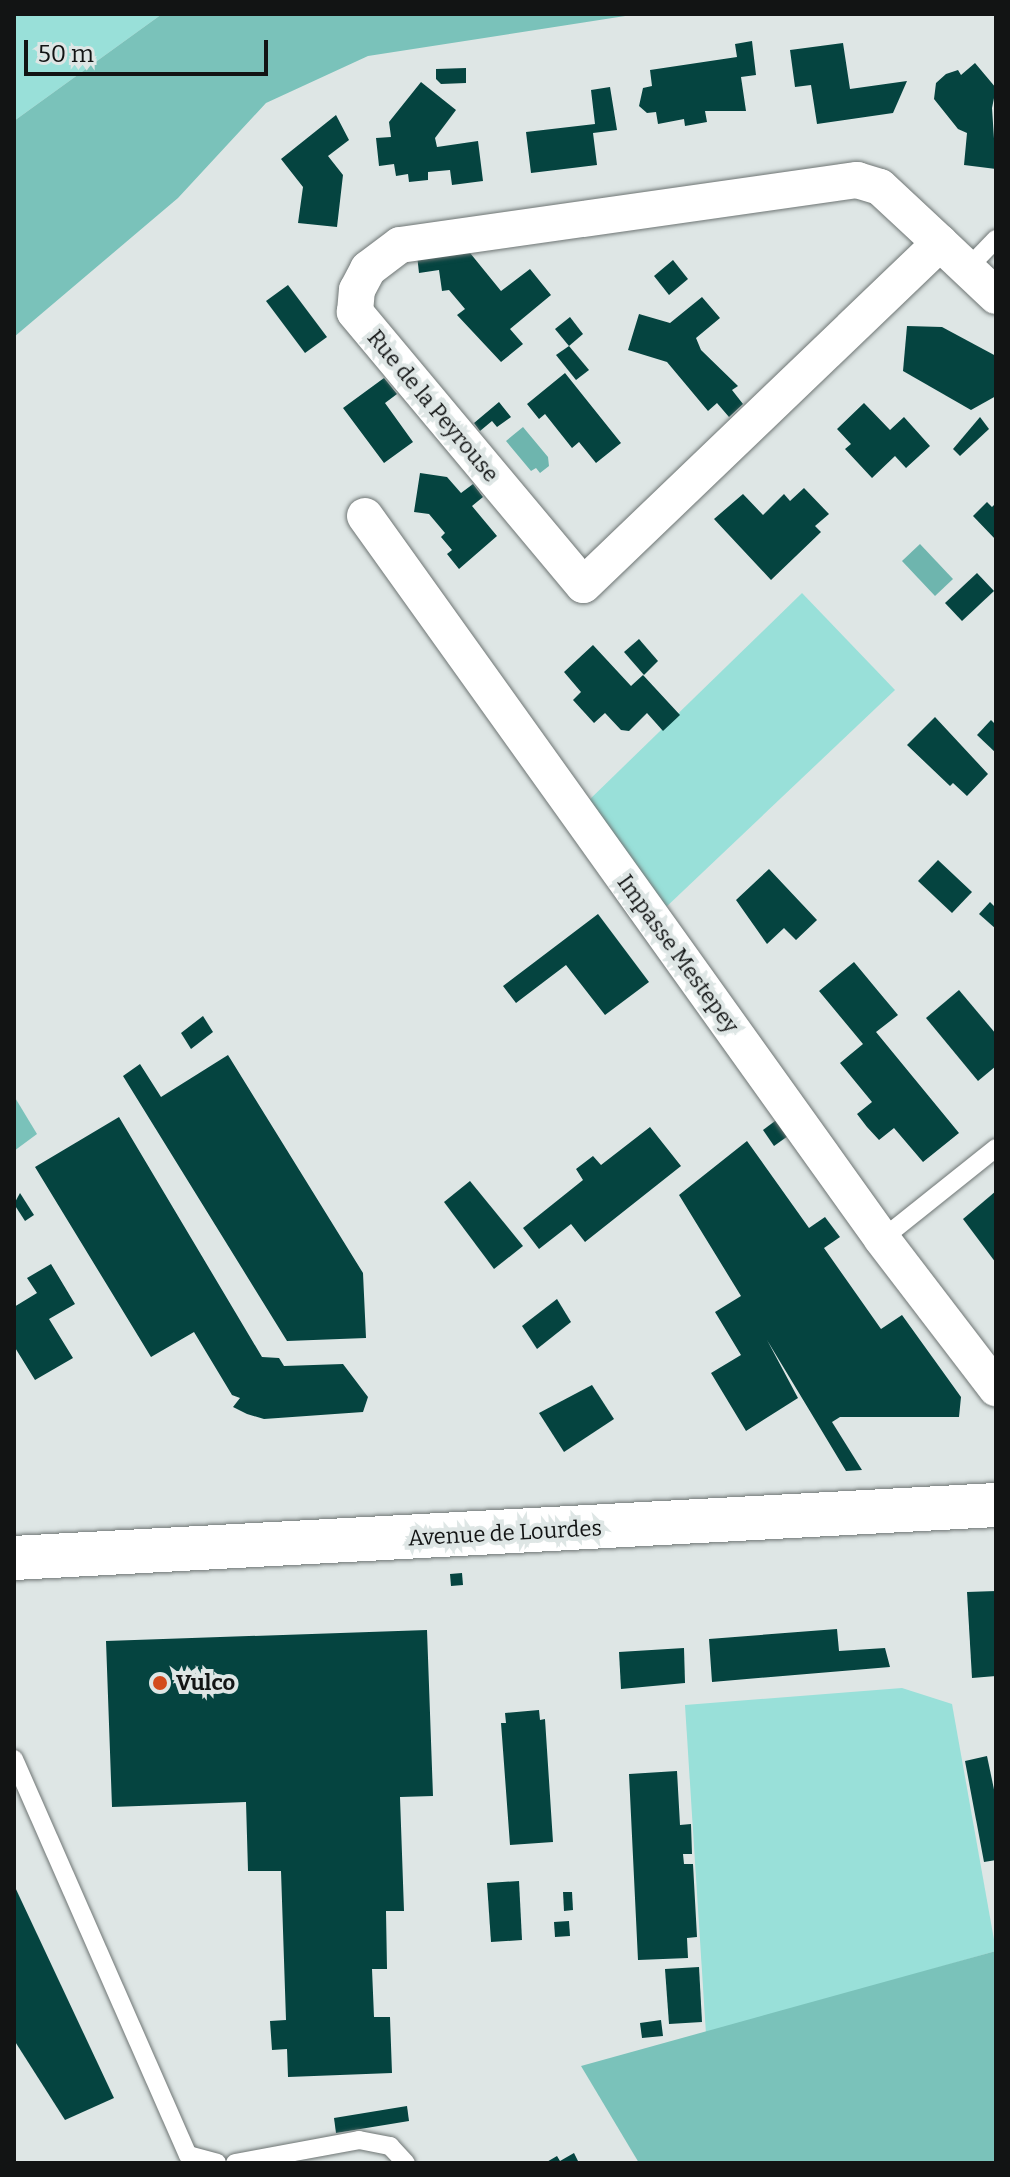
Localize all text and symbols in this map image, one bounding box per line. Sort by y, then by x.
scale bar [28,24,272,74]
text: 50 m [38,40,94,68]
street label: Rue de la Peyrouse [362,325,504,487]
street label: Impasse Mestepey [612,870,744,1038]
street label: Avenue de Lourdes [407,1515,603,1551]
place label: Vulco [176,1670,235,1696]
marker: Vulco [151,1674,169,1692]

